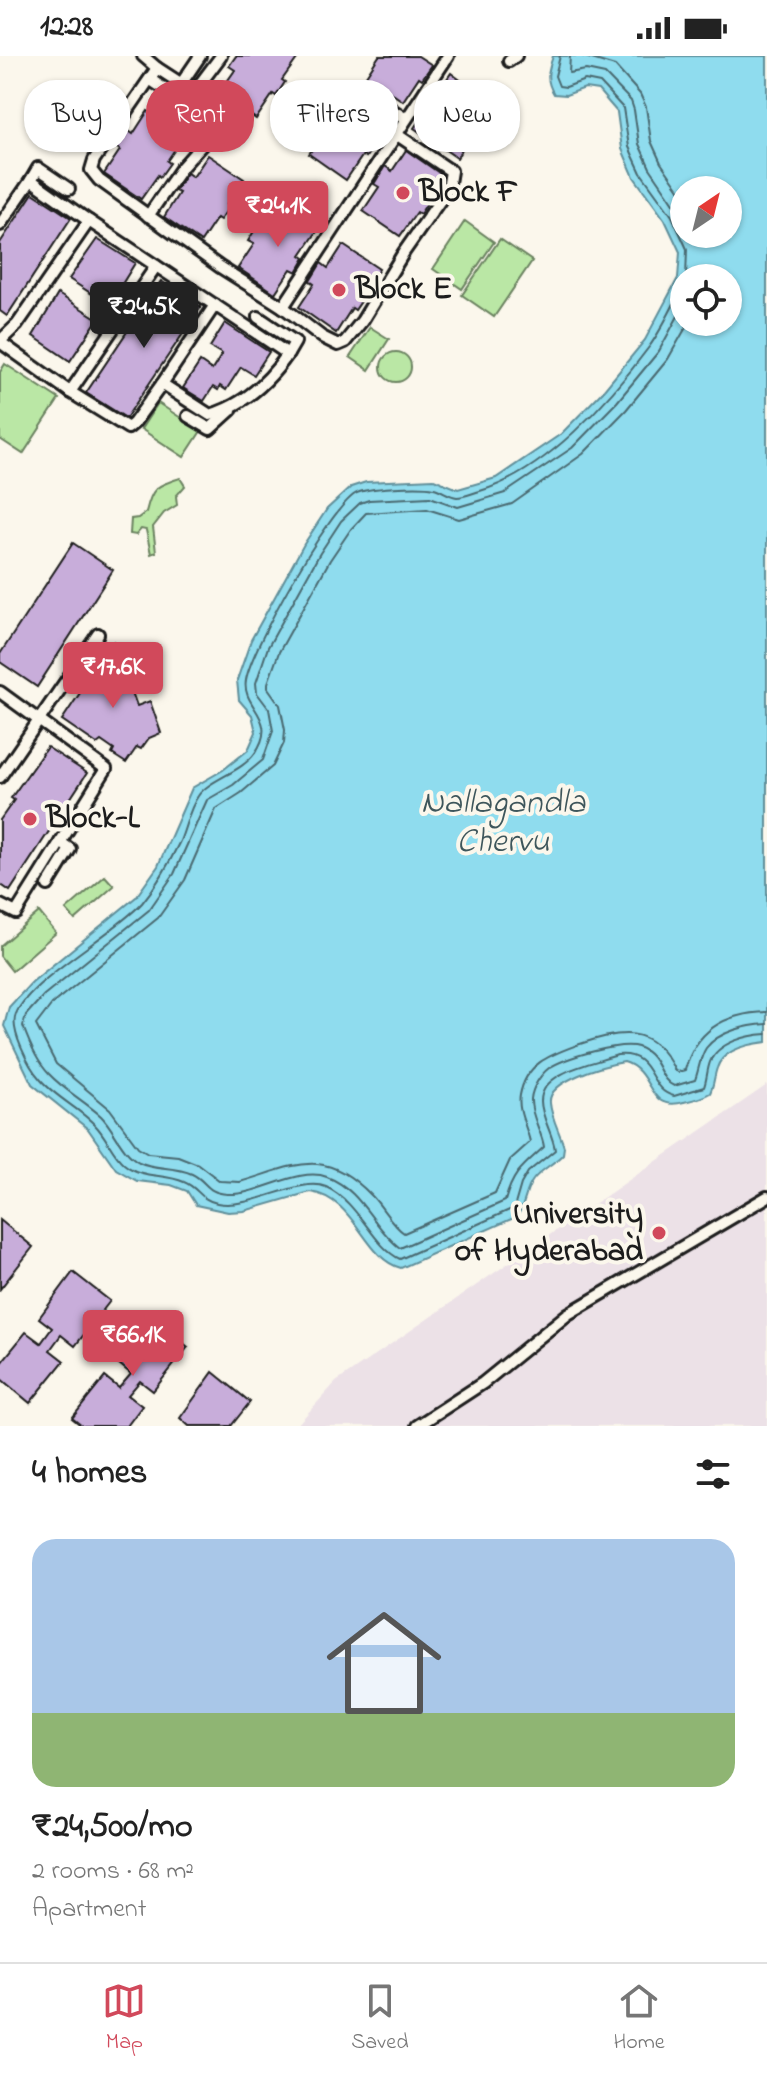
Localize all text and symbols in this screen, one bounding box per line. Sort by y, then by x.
text: 12:28 [40,6,93,50]
chip: Buy [24,80,130,152]
chip: Rent [146,80,254,152]
chip: Filters [270,80,398,152]
chip: New [414,80,520,152]
place label: Block F [417,170,518,217]
north arrow [670,176,742,248]
map controls [670,176,742,336]
pin: ₹24.1K [213,181,343,249]
marker: Block F [394,184,412,202]
text: ₹24.1K [245,188,311,226]
button: locate [670,264,742,336]
place label: Block E [353,267,452,314]
marker: Block E [330,281,348,299]
pin: ₹24.5K [79,282,209,350]
text: ₹24.5K [108,289,180,327]
pin: ₹17.6K [48,642,178,710]
text: ₹17.6K [81,649,145,687]
water label: Nallagandla Chervu [421,779,586,868]
place label: Block-L [44,796,141,843]
marker: Block-L [21,810,39,828]
place label: University of Hyderabad [454,1192,643,1277]
marker: University of Hyderabad [650,1224,668,1242]
pin: ₹66.1K [68,1310,198,1378]
text: ₹66.1K [101,1317,165,1355]
text: 4 homes [32,1449,147,1499]
icon: filters [691,1452,735,1496]
icon: home [312,1591,456,1735]
text: ₹24,500/mo [32,1803,193,1853]
text: 2 rooms · 68 m² [32,1853,194,1891]
text: Apartment [32,1891,146,1929]
tab: Map [102,1979,146,2059]
tab: Saved [351,1979,409,2059]
tab: Home [613,1979,665,2059]

